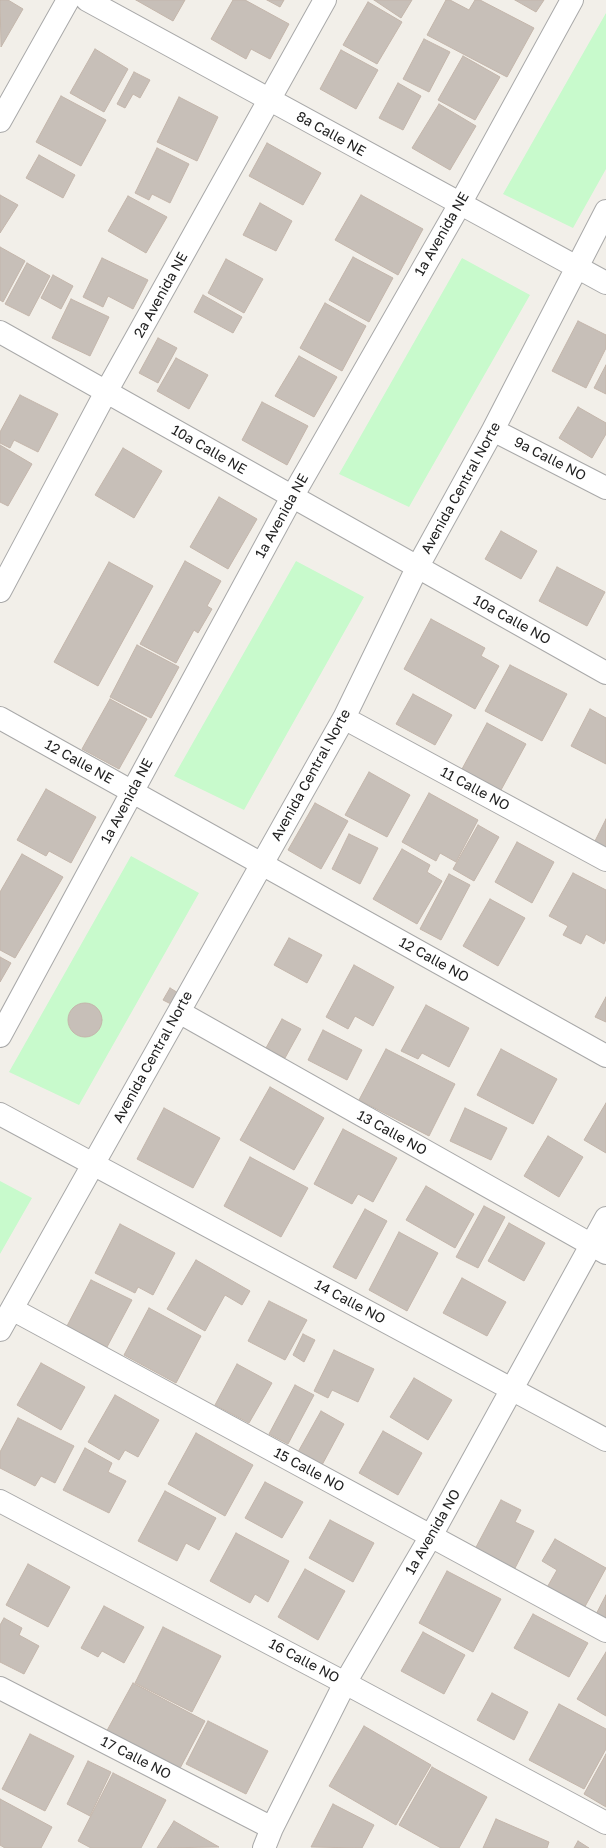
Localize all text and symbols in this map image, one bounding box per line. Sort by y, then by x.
street label: 8a Calle NE [293,108,369,160]
street label: 1a Avenida NE [411,189,473,279]
street label: 2a Avenida NE [131,249,191,341]
street label: Avenida Central Norte [418,419,504,557]
street label: 10a Calle NE [168,422,250,478]
street label: 9a Calle NO [511,434,589,484]
street label: 1a Avenida NE [252,471,312,561]
street label: 10a Calle NO [470,592,554,648]
street label: Avenida Central Norte [268,706,354,844]
street label: 12 Calle NE [42,736,116,788]
street label: 1a Avenida NE [98,756,156,846]
street label: 11 Calle NO [438,764,512,814]
street label: 12 Calle NO [396,934,472,986]
street label: Avenida Central Norte [110,988,196,1126]
street label: 13 Calle NO [354,1107,430,1159]
street label: 14 Calle NO [312,1276,388,1328]
street label: 15 Calle NO [271,1444,347,1496]
street label: 1a Avenida NO [402,1486,464,1578]
street label: 16 Calle NO [266,1635,342,1687]
street label: 17 Calle NO [98,1733,174,1783]

